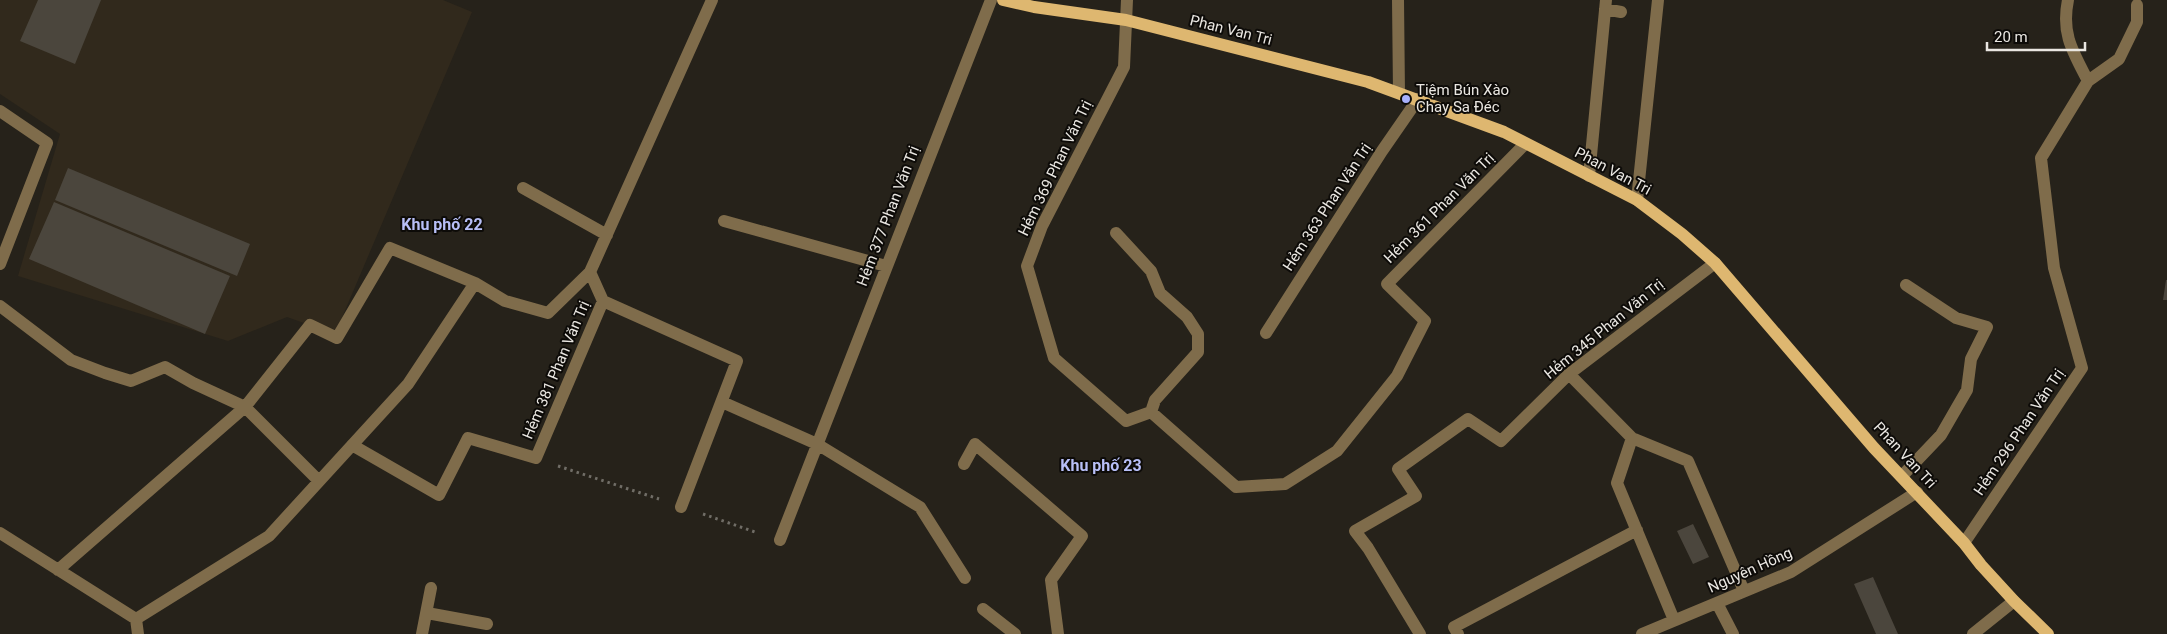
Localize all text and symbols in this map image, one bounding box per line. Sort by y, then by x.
street label: Phan Van Tri [1188,11,1274,49]
scale bar [1987,20,2084,52]
text: 20 m [1994,28,2028,46]
place label: Tiệm Bún Xào Chay Sa Đéc [1416,81,1509,116]
marker: Tiệm Bún Xào Chay Sa Đéc [1400,93,1412,105]
street label: Hẻm 369 Phan Văn Trị [1014,97,1096,239]
street label: Hẻm 363 Phan Văn Trị [1279,140,1375,274]
street label: Hẻm 377 Phan Văn Trị [853,143,923,289]
street label: Phan Van Tri [1572,143,1654,199]
street label: Hẻm 361 Phan Văn Trị [1380,149,1498,267]
district label: Khu phố 22 [401,215,483,234]
street label: Hẻm 345 Phan Văn Trị [1541,275,1667,383]
street label: Hẻm 381 Phan Văn Trị [519,298,593,442]
street label: Hẻm 296 Phan Văn Trị [1970,365,2068,499]
street label: Phan Van Tri [1870,418,1940,492]
district label: Khu phố 23 [1060,456,1142,475]
street label: Nguyên Hồng [1705,543,1795,597]

